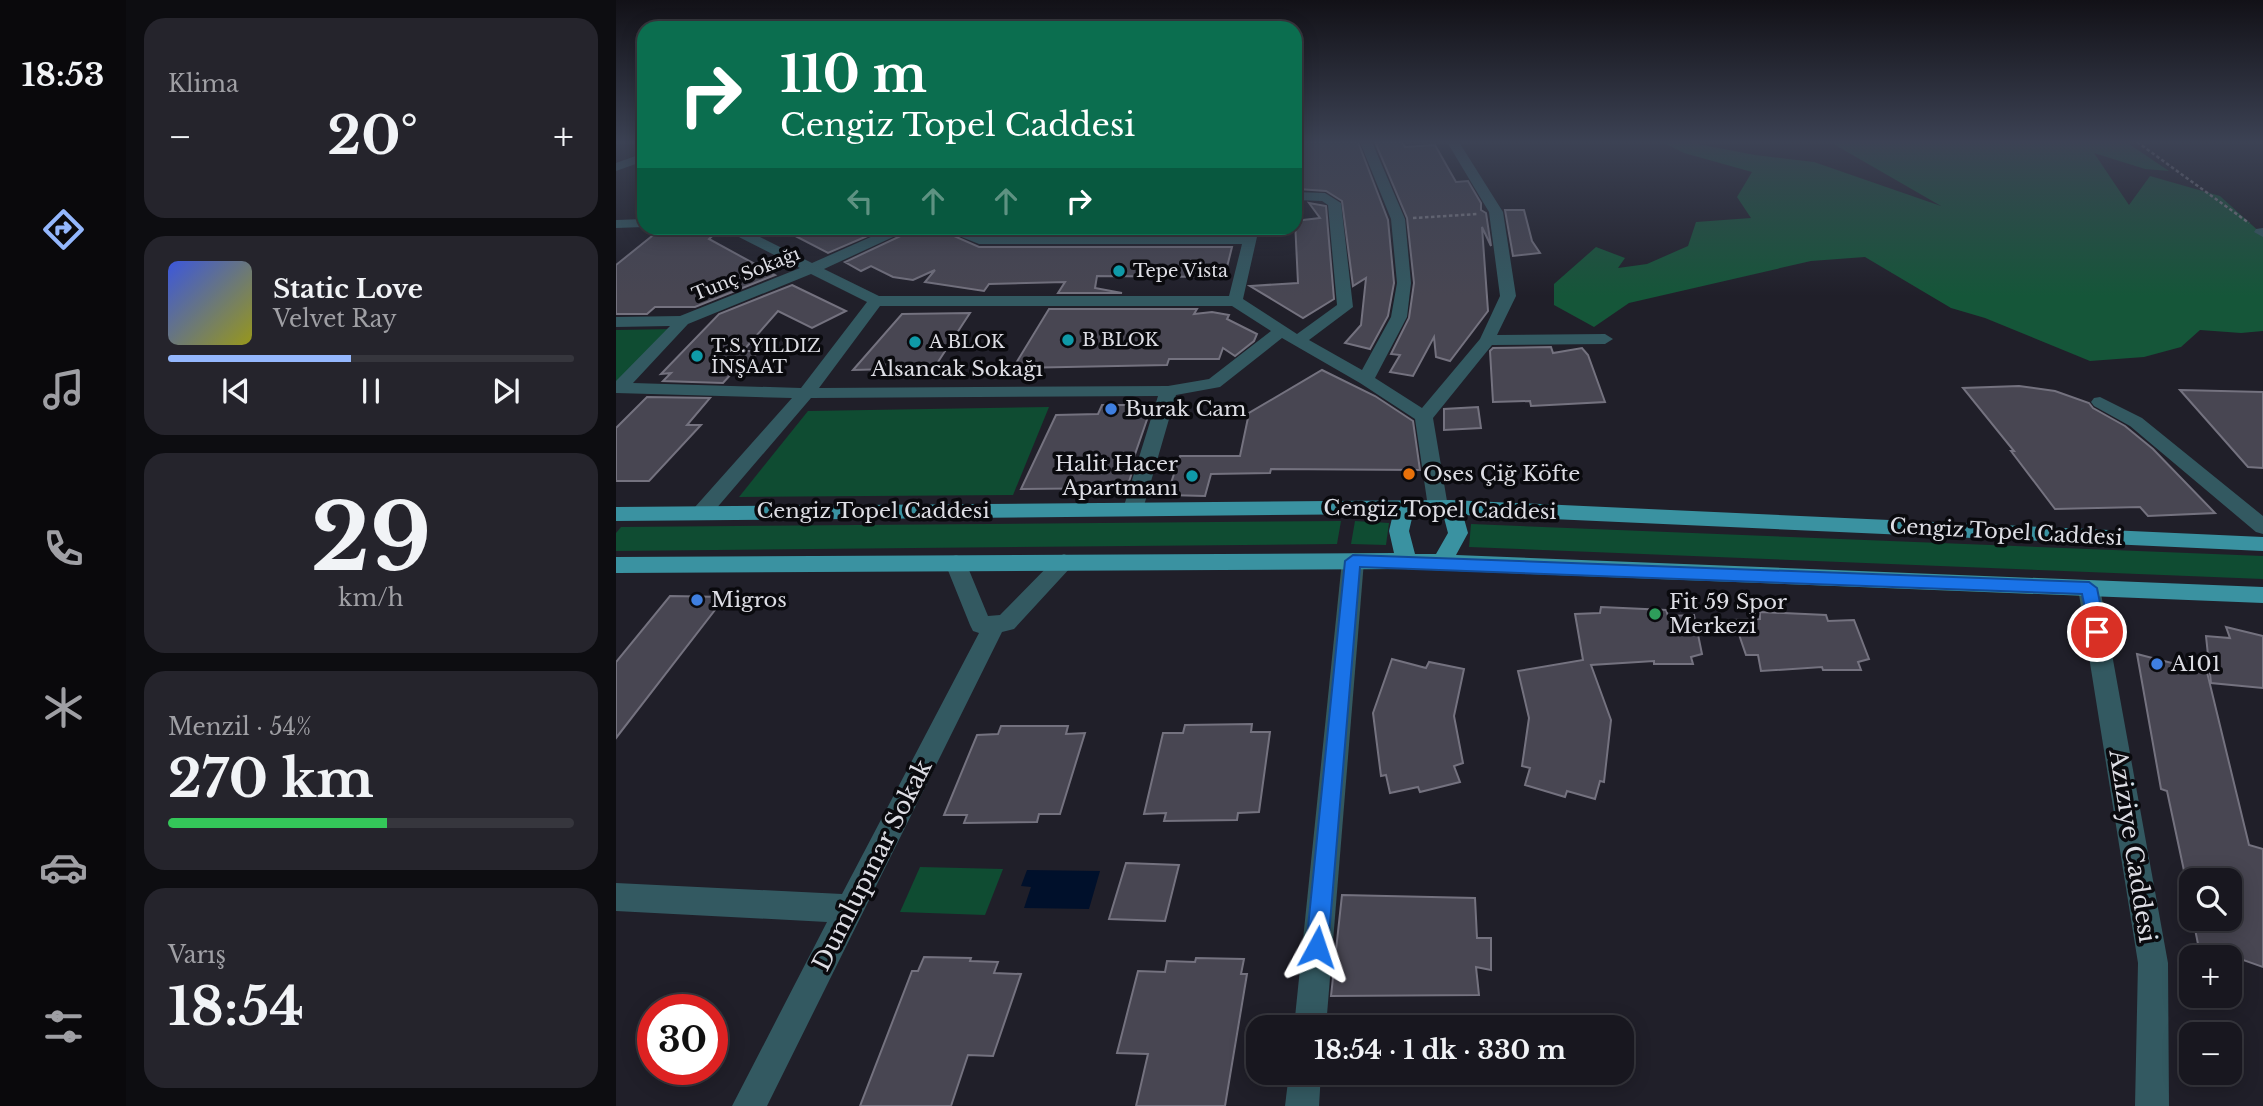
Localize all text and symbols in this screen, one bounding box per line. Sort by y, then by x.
text: 110 m [780,44,927,105]
icon: right [665,49,756,140]
text: 18:53 [22,55,104,95]
text: Klima [168,70,239,98]
text: 20° [327,104,418,168]
text: Cengiz Topel Caddesi [780,105,1135,145]
text: − [168,113,192,160]
text: + [553,113,574,160]
icon: left [841,182,879,220]
icon: ahead [914,182,952,220]
icon: ahead [987,182,1025,220]
icon: right [1060,182,1098,220]
icon: directions [39,205,88,254]
street label: Tunç Sokağı [689,242,803,306]
place label: Tepe Vista [1133,260,1228,282]
marker: Tepe Vista [1111,263,1127,279]
text: Static Love [273,273,423,305]
text: Velvet Ray [273,305,397,333]
place label: B BLOK [1082,329,1159,351]
place label: A BLOK [928,331,1006,353]
marker: B BLOK [1060,332,1076,348]
marker: A BLOK [907,334,923,350]
place label: T.S. YILDIZ İNŞAAT [711,335,821,378]
marker: T.S. YILDIZ İNŞAAT [689,348,705,364]
street label: Alsancak Sokağı [870,356,1043,382]
icon: music [39,365,88,414]
icon: previous [217,372,255,410]
icon: pause [352,372,390,410]
icon: next [487,372,525,410]
place label: Burak Cam [1125,396,1247,422]
marker: Burak Cam [1103,401,1119,417]
place label: Halit Hacer Apartmanı [1055,451,1178,501]
place label: Oses Çiğ Köfte [1423,461,1580,487]
marker: Oses Çiğ Köfte [1401,466,1417,482]
marker: Halit Hacer Apartmanı [1184,468,1200,484]
text: 29 [311,482,431,595]
street label: Cengiz Topel Caddesi [1323,495,1557,525]
street label: Cengiz Topel Caddesi [756,498,990,524]
street label: Cengiz Topel Caddesi [1889,513,2123,551]
icon: phone [39,524,88,573]
text: km/h [338,584,404,612]
place label: Migros [711,587,787,613]
place label: Fit 59 Spor Merkezi [1669,589,1787,639]
marker: Migros [689,592,705,608]
pin [2067,602,2127,662]
marker: Fit 59 Spor Merkezi [1647,606,1663,622]
icon: arrive [2078,613,2116,651]
place label: A101 [2170,651,2221,677]
marker: A101 [2149,656,2165,672]
icon: climate [39,683,88,732]
text: Menzil · 54% [168,713,311,741]
street label: Aziziye Caddesi [2103,746,2163,945]
text: 270 km [168,747,374,811]
street label: Dumlupınar Sokak [806,754,938,975]
icon: car [39,843,88,892]
map controls [2179,868,2242,1085]
button: search [2179,868,2242,931]
position arrow [1280,910,1354,984]
text: Varış [168,941,226,969]
button: + [2179,945,2242,1008]
text: 18:54 [168,975,304,1039]
speed limit sign: 30 [637,994,728,1085]
icon: filters [39,1002,88,1051]
button: − [2179,1022,2242,1085]
text: 18:54 · 1 dk · 330 m [1314,1034,1566,1066]

